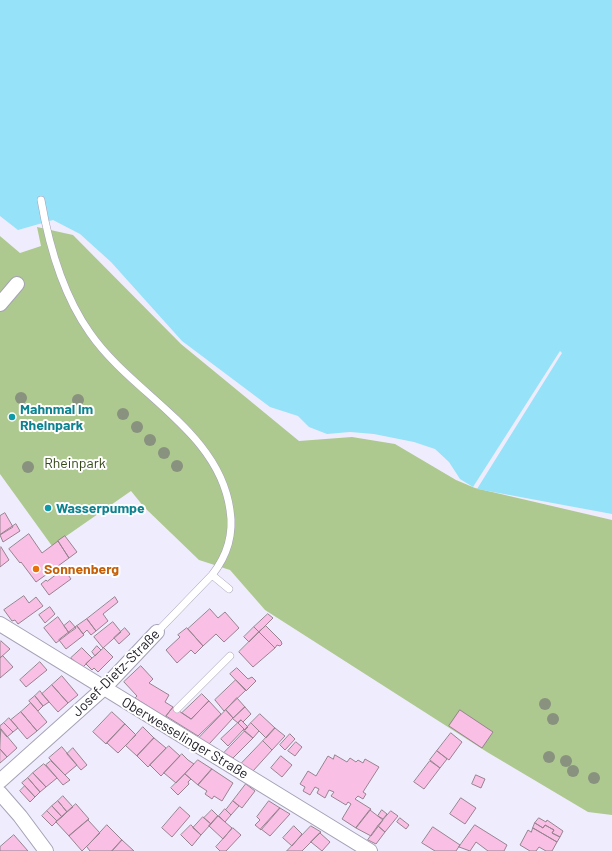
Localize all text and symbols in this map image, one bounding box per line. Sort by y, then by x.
place label: Mahnmal im Rheinpark [20,401,93,434]
marker: Mahnmal im Rheinpark [7,412,17,422]
park label: Rheinpark [44,455,106,471]
place label: Wasserpumpe [56,500,145,516]
marker: Wasserpumpe [43,503,53,513]
place label: Sonnenberg [44,561,119,577]
marker: Sonnenberg [31,564,41,574]
street label: Josef-Dietz-Straße [69,626,163,720]
street label: Oberwesselinger Straße [119,693,251,783]

